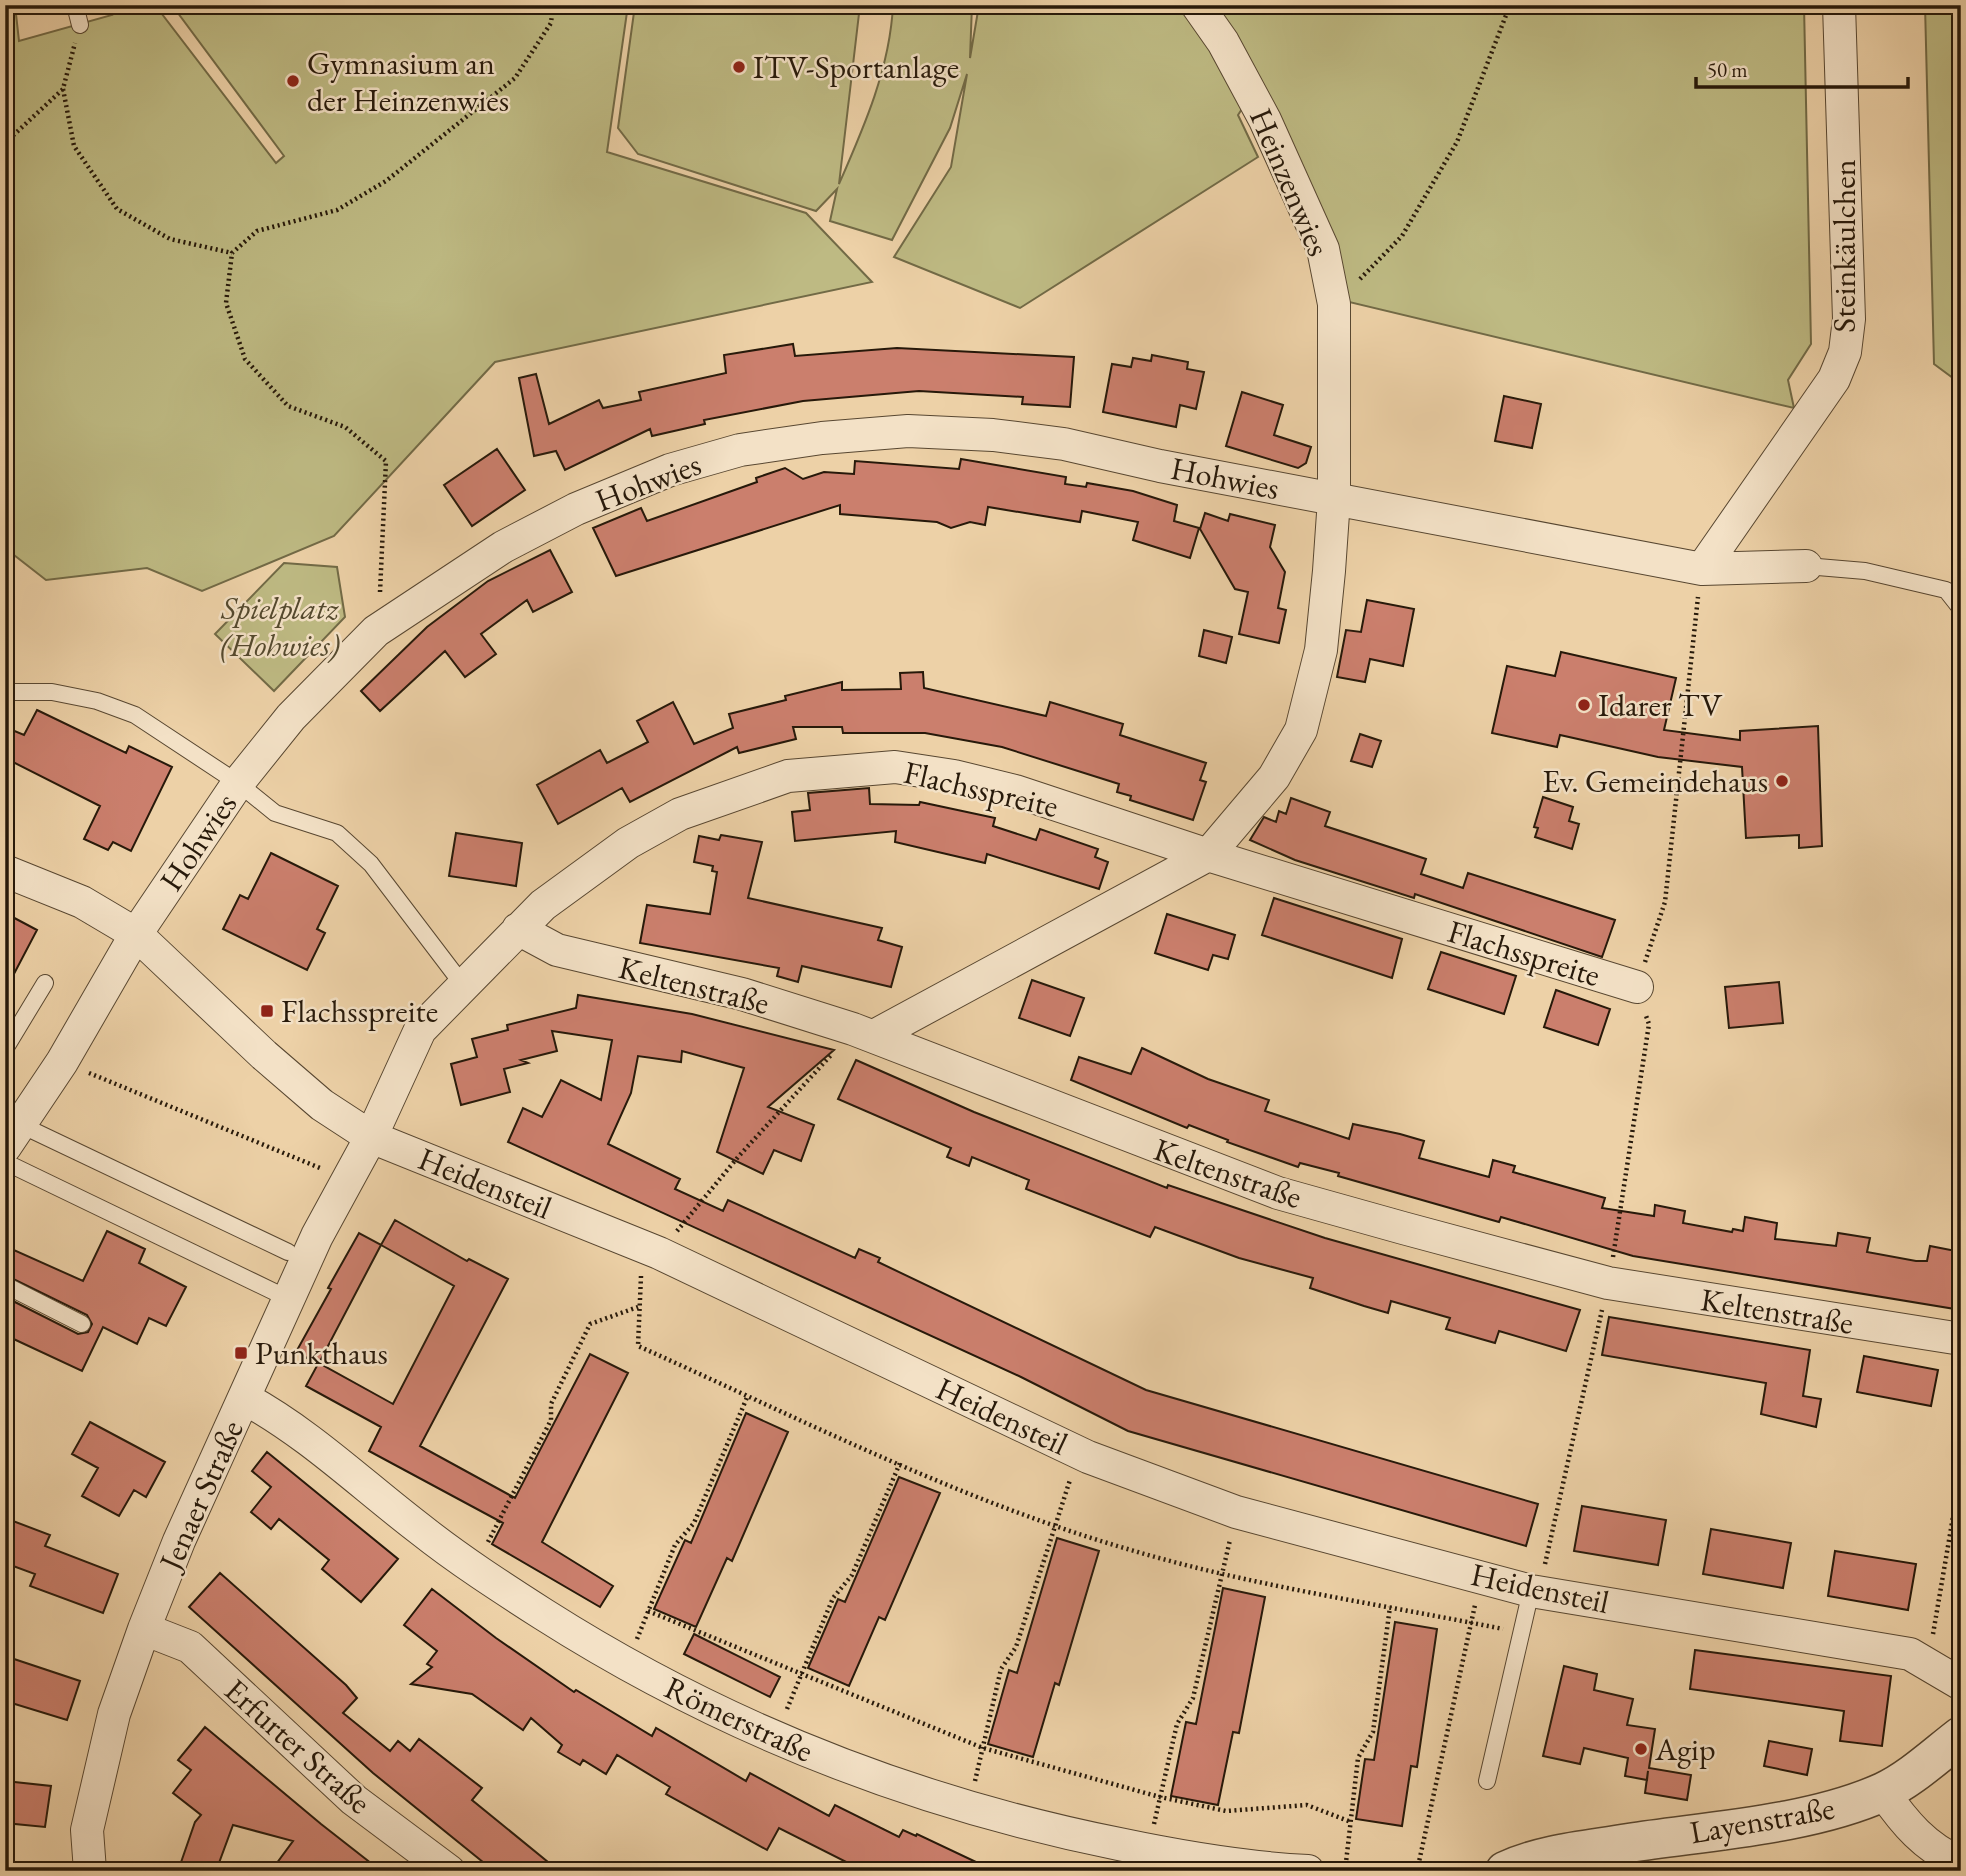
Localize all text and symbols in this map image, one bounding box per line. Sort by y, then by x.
place label: Gymnasium an der Heinzenwies [307,42,509,121]
place label: ITV-Sportanlage [753,46,959,88]
scale bar [1696,46,1908,90]
text: 50 m [1707,56,1748,83]
marker: ITV-Sportanlage [731,59,747,75]
marker: Gymnasium an der Heinzenwies [285,73,301,89]
street label: Heinzenwies [1240,102,1340,262]
street label: Steinkäulchen [1823,159,1865,333]
street label: Hohwies [589,443,707,521]
street label: Hohwies [1167,447,1283,509]
park label: Spielplatz (Hohwies) [220,587,340,666]
place label: Idarer TV [1598,684,1723,726]
marker: Idarer TV [1576,697,1592,713]
street label: Flachsspreite [900,751,1062,827]
place label: Ev. Gemeindehaus [1542,760,1768,802]
marker: Ev. Gemeindehaus [1774,773,1790,789]
street label: Hohwies [150,785,246,899]
street label: Flachsspreite [1443,910,1605,996]
street label: Keltenstraße [614,946,774,1024]
place label: Flachsspreite [281,990,438,1032]
marker: Flachsspreite [259,1003,275,1019]
street label: Keltenstraße [1148,1128,1308,1218]
street label: Heidensteil [412,1137,558,1229]
street label: Keltenstraße [1698,1278,1856,1344]
place label: Punkthaus [255,1332,388,1374]
marker: Punkthaus [233,1345,249,1361]
street label: Heidensteil [930,1367,1075,1465]
street label: Jenaer Straße [148,1414,253,1579]
street label: Heidensteil [1467,1553,1613,1623]
street label: Römerstraße [658,1666,820,1772]
street label: Erfurter Straße [216,1669,380,1823]
place label: Agip [1654,1728,1716,1770]
marker: Agip [1633,1741,1649,1757]
street label: Layenstraße [1686,1787,1838,1853]

